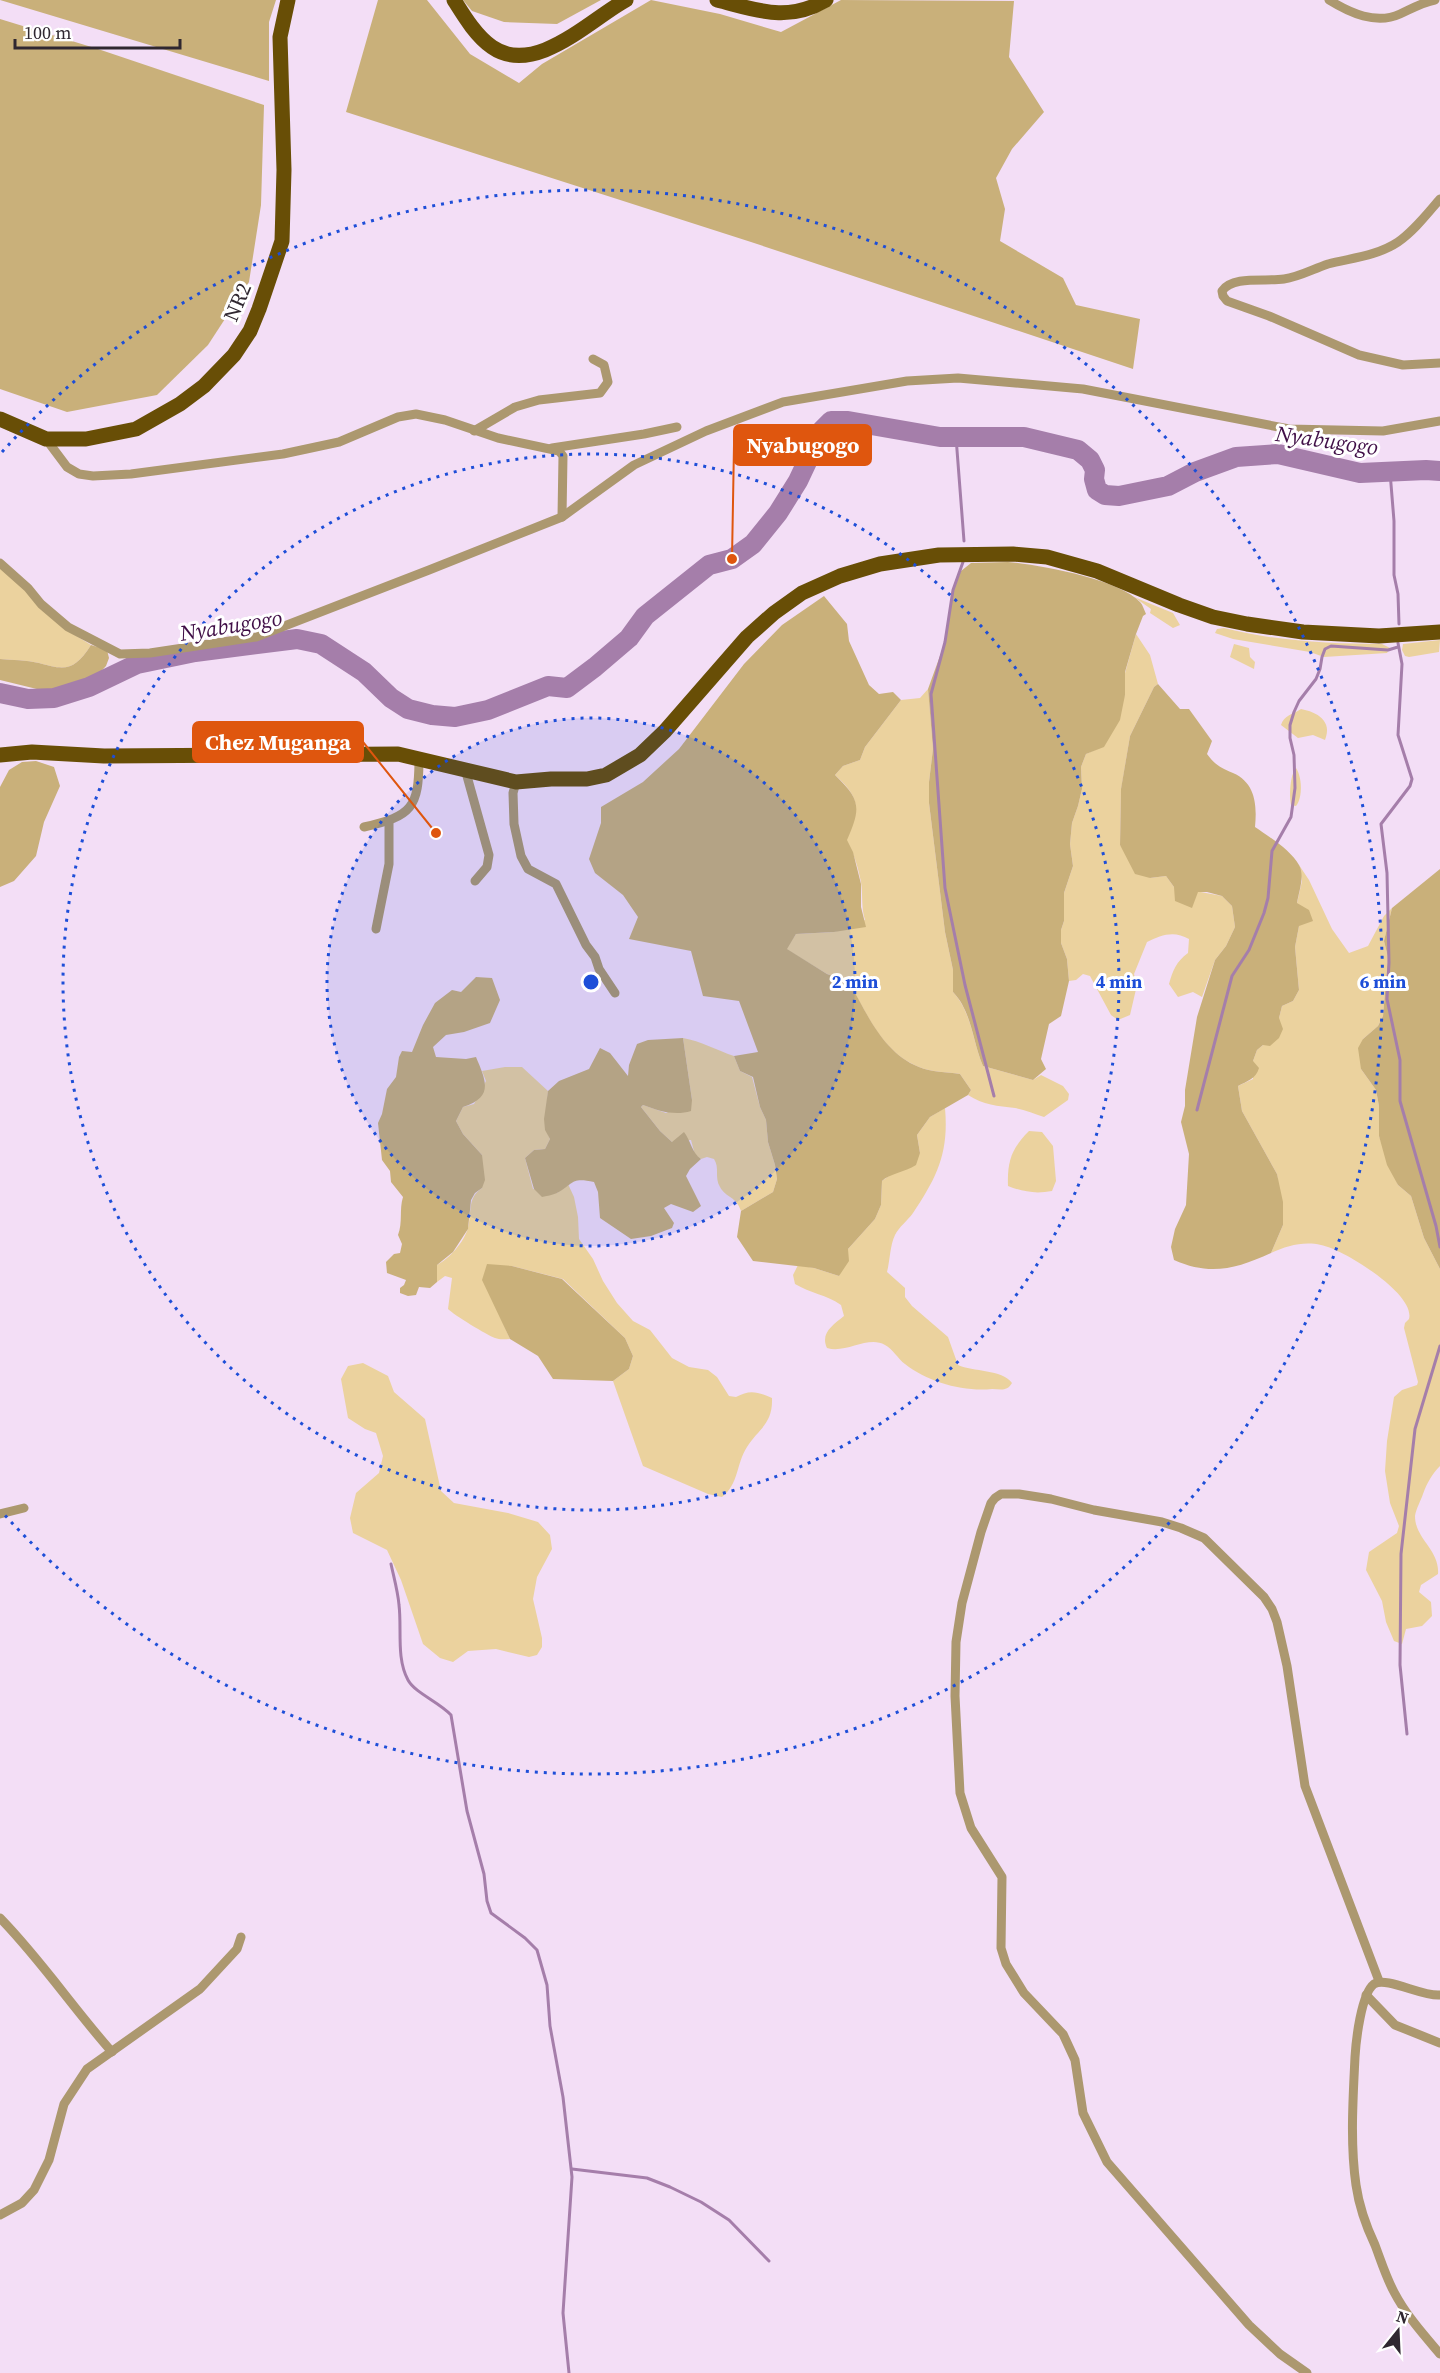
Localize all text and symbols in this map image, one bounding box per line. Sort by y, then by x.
scale bar [15,12,180,50]
text: 100 m [24,20,71,45]
street label: NR2 [216,278,258,326]
water label: Nyabugogo [1273,418,1380,462]
callout: Nyabugogo [734,425,871,465]
text: Nyabugogo [747,430,859,460]
water label: Nyabugogo [177,602,284,648]
callout: Chez Muganga [193,722,363,762]
text: Chez Muganga [205,727,351,757]
text: 2 min [832,969,878,994]
text: 4 min [1096,969,1142,994]
text: 6 min [1360,969,1406,994]
centre of rings [581,972,601,992]
north arrow [1368,2301,1428,2361]
text: N [1394,2304,1412,2329]

